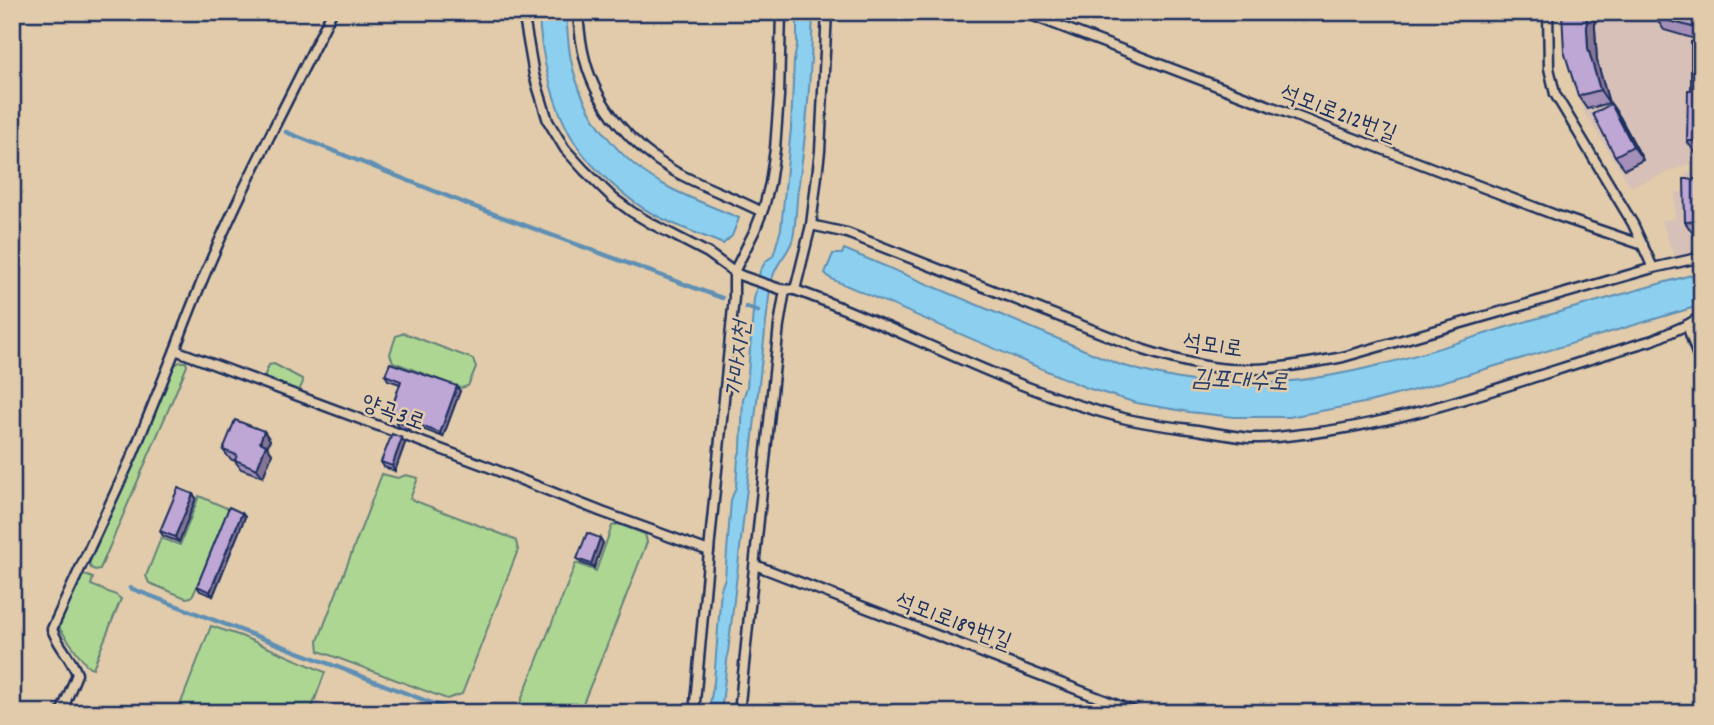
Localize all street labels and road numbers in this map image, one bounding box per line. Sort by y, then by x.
street label: 석모1로212번길 [1275,78,1401,153]
street label: 석모1로 [1180,327,1245,368]
street label: 양곡3로 [356,388,429,441]
street label: 석모1로189번길 [890,586,1016,661]

